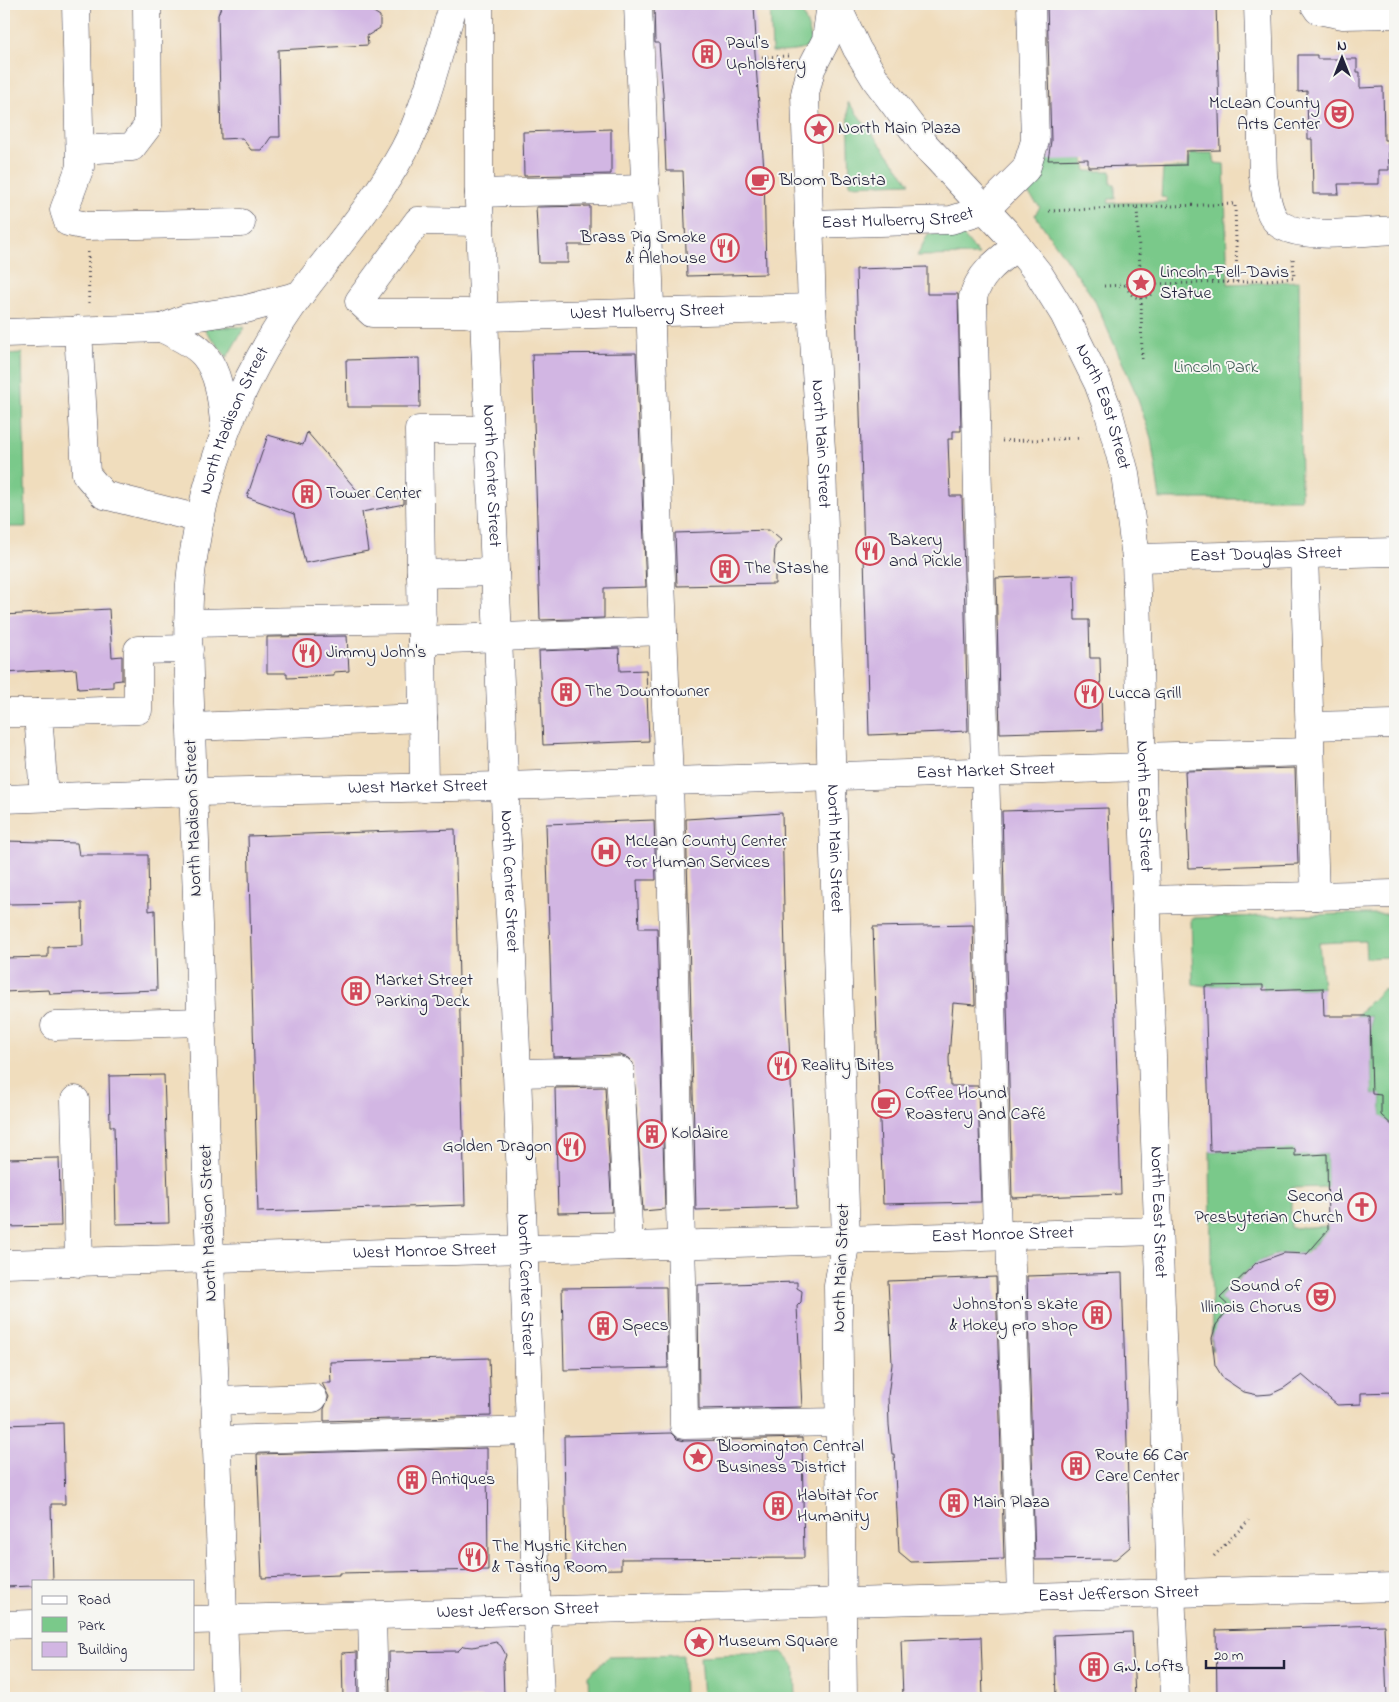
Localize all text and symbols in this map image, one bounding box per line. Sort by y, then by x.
place label: Paul's Upholstery [726,31,806,78]
north arrow [1316,32,1366,82]
text: N [1337,36,1347,57]
building icon: Paul's Upholstery [692,39,722,69]
place label: McLean County Arts Center [1209,91,1320,138]
theatre icon: McLean County Arts Center [1324,99,1354,129]
place icon: North Main Plaza [804,114,834,144]
place label: North Main Plaza [838,116,961,142]
cafe icon: Bloom Barista [745,166,775,196]
place label: Bloom Barista [778,168,886,194]
street label: East Mulberry Street [821,201,977,237]
place label: Brass Pig Smoke & Alehouse [579,225,707,272]
restaurant icon: Brass Pig Smoke & Alehouse [710,233,740,263]
place label: Lincoln-Fell-Davis Statue [1160,260,1289,307]
place icon: Lincoln-Fell-Davis Statue [1126,268,1156,298]
street label: West Mulberry Street [570,297,725,328]
street label: North East Street [1068,340,1137,473]
street label: North Madison Street [193,342,276,497]
park label: Lincoln Park [1174,355,1258,381]
street label: North Main Street [804,379,836,509]
street label: North Center Street [475,404,507,548]
building icon: Tower Center [292,479,322,509]
place label: Tower Center [326,481,422,507]
place label: Bakery and Pickle [888,528,963,575]
restaurant icon: Bakery and Pickle [855,536,885,566]
street label: East Douglas Street [1189,540,1342,570]
building icon: The Stashe [710,554,740,584]
place label: The Stashe [744,556,829,582]
restaurant icon: Jimmy John's [292,638,322,668]
place label: Jimmy John's [326,640,427,666]
building icon: The Downtowner [551,677,581,707]
place label: The Downtowner [585,679,710,705]
restaurant icon: Lucca Grill [1074,679,1104,709]
place label: Lucca Grill [1108,681,1181,707]
street label: North Madison Street [178,739,210,897]
street label: North East Street [1128,740,1158,873]
street label: East Market Street [916,757,1055,787]
street label: West Market Street [348,773,488,802]
street label: North Main Street [819,784,849,914]
street label: North Center Street [493,809,525,953]
place label: McLean County Center for Human Services [625,829,788,876]
hospital icon: McLean County Center for Human Services [591,837,621,867]
place label: Market Street Parking Deck [375,968,473,1016]
building icon: Market Street Parking Deck [341,976,371,1006]
restaurant icon: Reality Bites [767,1051,797,1081]
place label: Reality Bites [801,1053,894,1079]
place label: Coffee Hound Roastery and Café [905,1081,1046,1128]
cafe icon: Coffee Hound Roastery and Café [871,1089,901,1119]
building icon: Koldaire [637,1119,667,1149]
place label: Koldaire [671,1121,729,1147]
restaurant icon: Golden Dragon [556,1132,586,1162]
place label: Golden Dragon [442,1134,552,1161]
street label: North Madison Street [193,1144,225,1302]
street label: North East Street [1142,1146,1173,1279]
place label: Second Presbyterian Church [1195,1184,1343,1231]
church icon: Second Presbyterian Church [1347,1192,1377,1222]
street label: North Main Street [827,1203,857,1333]
street label: North Center Street [509,1213,540,1357]
street label: East Monroe Street [931,1220,1074,1250]
street label: West Monroe Street [353,1237,497,1267]
place label: Sound of Illinois Chorus [1201,1274,1303,1321]
theatre icon: Sound of Illinois Chorus [1306,1282,1336,1312]
place label: Johnston's skate & Hokey pro shop [949,1292,1079,1339]
building icon: Johnston's skate & Hokey pro shop [1082,1300,1112,1330]
building icon: Specs [588,1311,618,1341]
place label: Specs [622,1313,669,1339]
place label: Bloomington Central Business District [716,1434,864,1481]
place icon: Bloomington Central Business District [683,1442,713,1472]
place label: Route 66 Car Care Center [1095,1443,1189,1490]
building icon: Route 66 Car Care Center [1061,1451,1091,1481]
building icon: Antiques [397,1465,427,1495]
place label: Antiques [431,1467,495,1493]
place label: Habitat for Humanity [797,1483,879,1530]
building icon: Main Plaza [939,1488,969,1518]
place label: Main Plaza [973,1490,1050,1516]
building icon: Habitat for Humanity [763,1491,793,1521]
place label: The Mystic Kitchen & Tasting Room [492,1534,627,1582]
restaurant icon: The Mystic Kitchen & Tasting Room [458,1542,488,1572]
street label: East Jefferson Street [1038,1579,1200,1610]
legend [32,1580,195,1670]
text: Road [78,1589,111,1611]
street label: West Jefferson Street [436,1596,600,1626]
text: Park [78,1615,106,1637]
place icon: Museum Square [684,1627,714,1657]
place label: Museum Square [718,1629,839,1655]
scale bar [1206,1637,1284,1669]
text: Building [77,1639,127,1662]
text: 20 m [1214,1645,1244,1667]
building icon: G.J. Lofts [1079,1652,1109,1682]
place label: G.J. Lofts [1113,1654,1184,1680]

